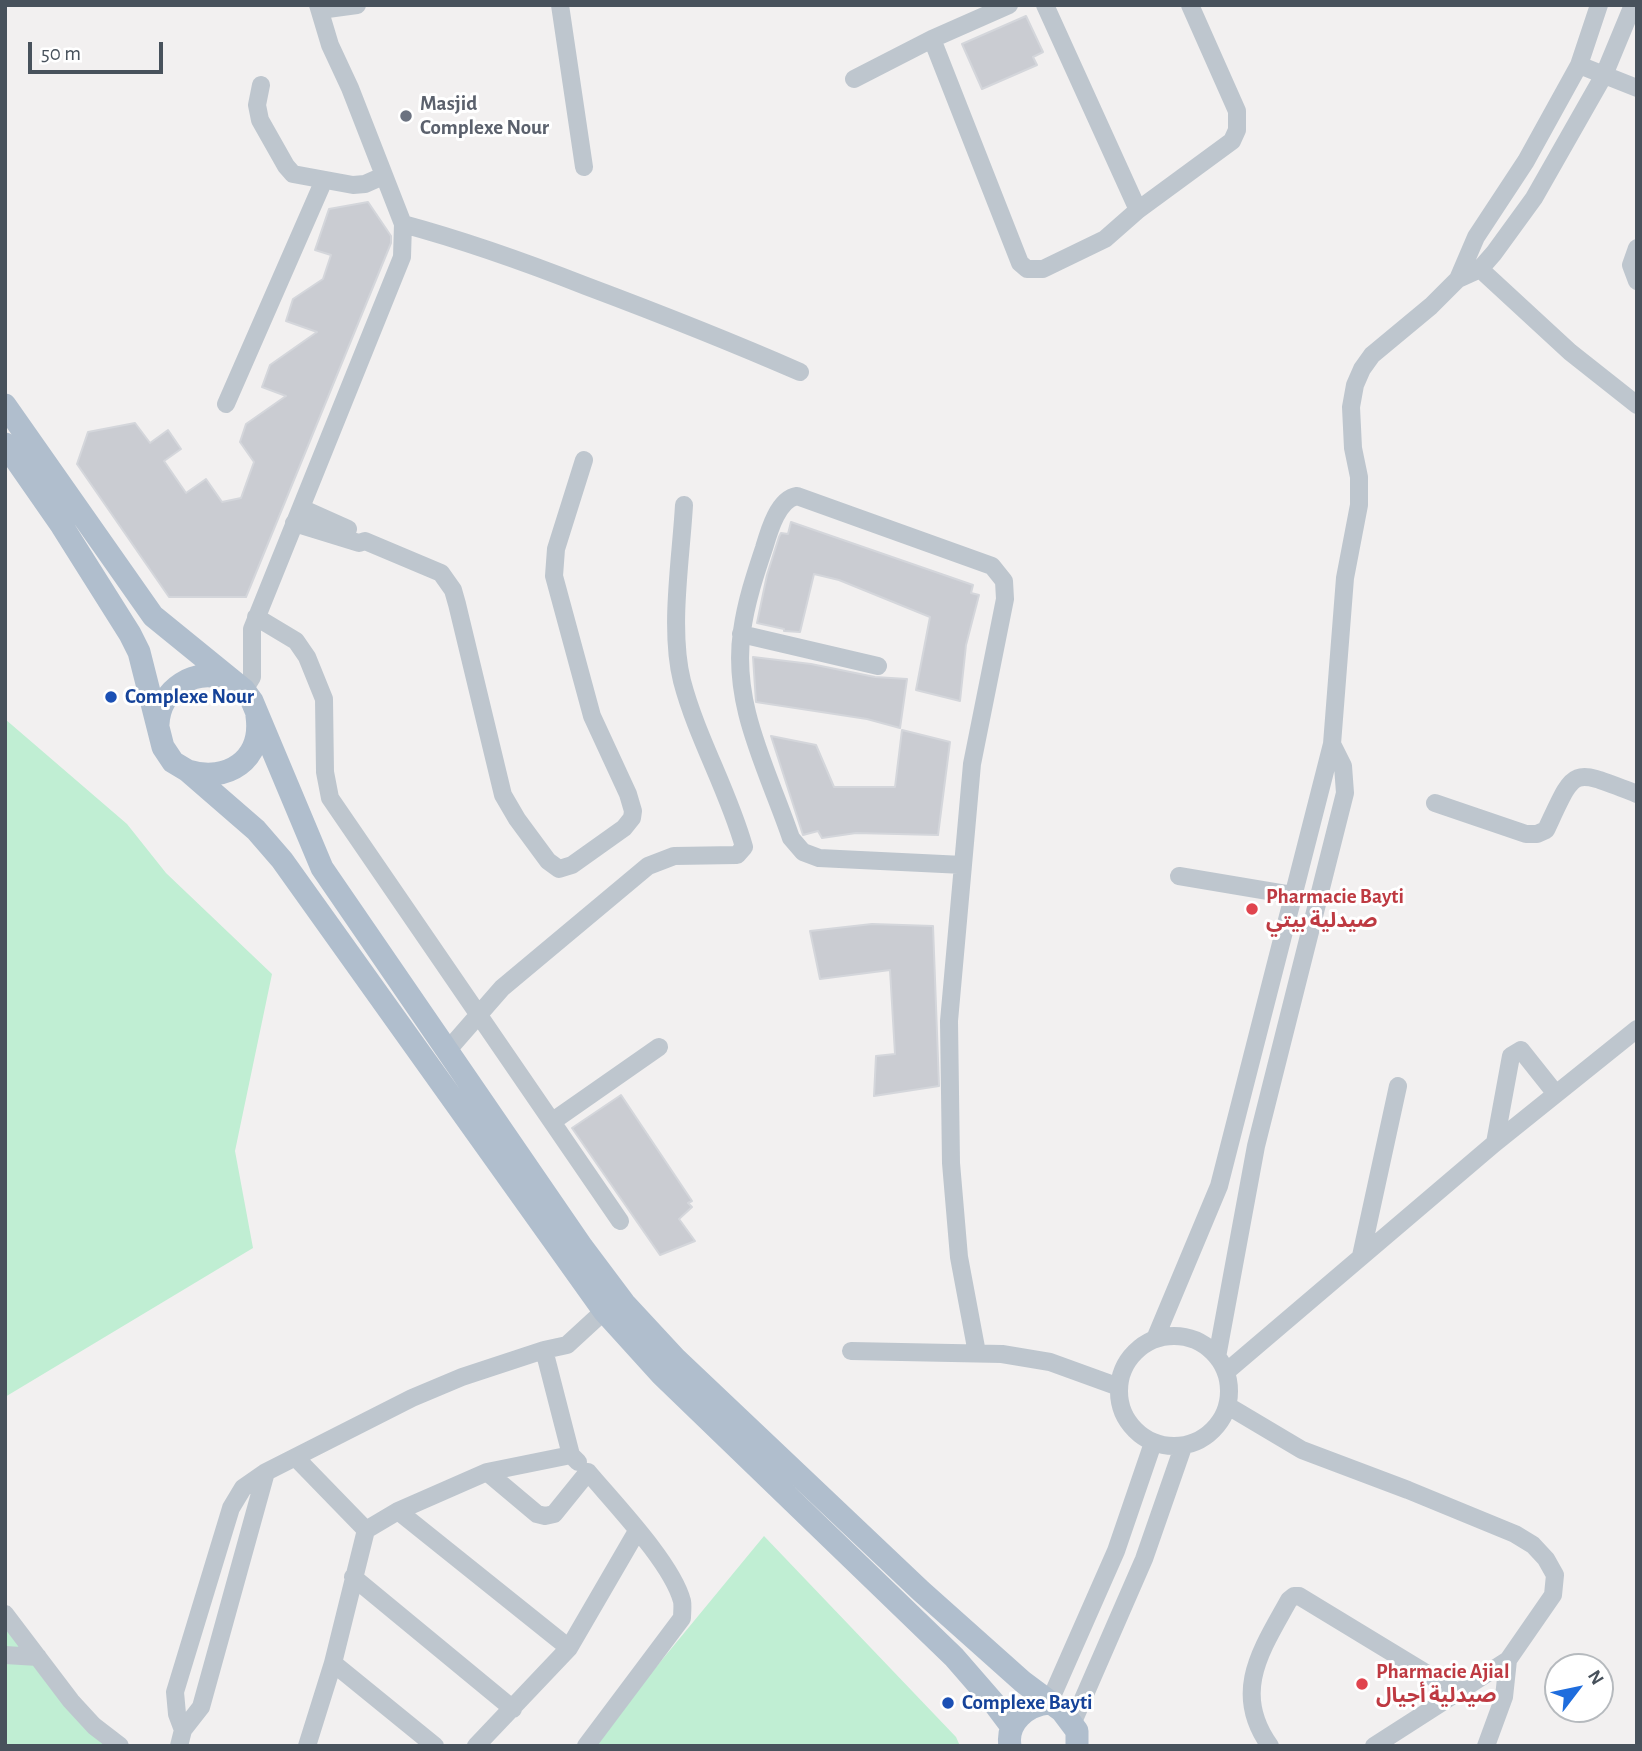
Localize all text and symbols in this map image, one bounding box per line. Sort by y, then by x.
scale bar [32,28,166,72]
text: 50 m [41,43,81,64]
place label: Masjid Complexe Nour [420,91,549,141]
marker: Masjid Complexe Nour [398,108,414,124]
place label: Complexe Nour [125,684,254,710]
marker: Complexe Nour [103,689,119,705]
place label: Pharmacie Bayti صيدلية بيتي [1266,884,1404,934]
marker: Pharmacie Bayti صيدلية بيتي [1244,901,1260,917]
north arrow [1544,1653,1614,1723]
place label: Pharmacie Ajial صيدلية أجيال [1376,1659,1509,1709]
text: N [1584,1667,1607,1688]
marker: Pharmacie Ajial صيدلية أجيال [1354,1676,1370,1692]
place label: Complexe Bayti [962,1690,1093,1716]
marker: Complexe Bayti [940,1695,956,1711]

